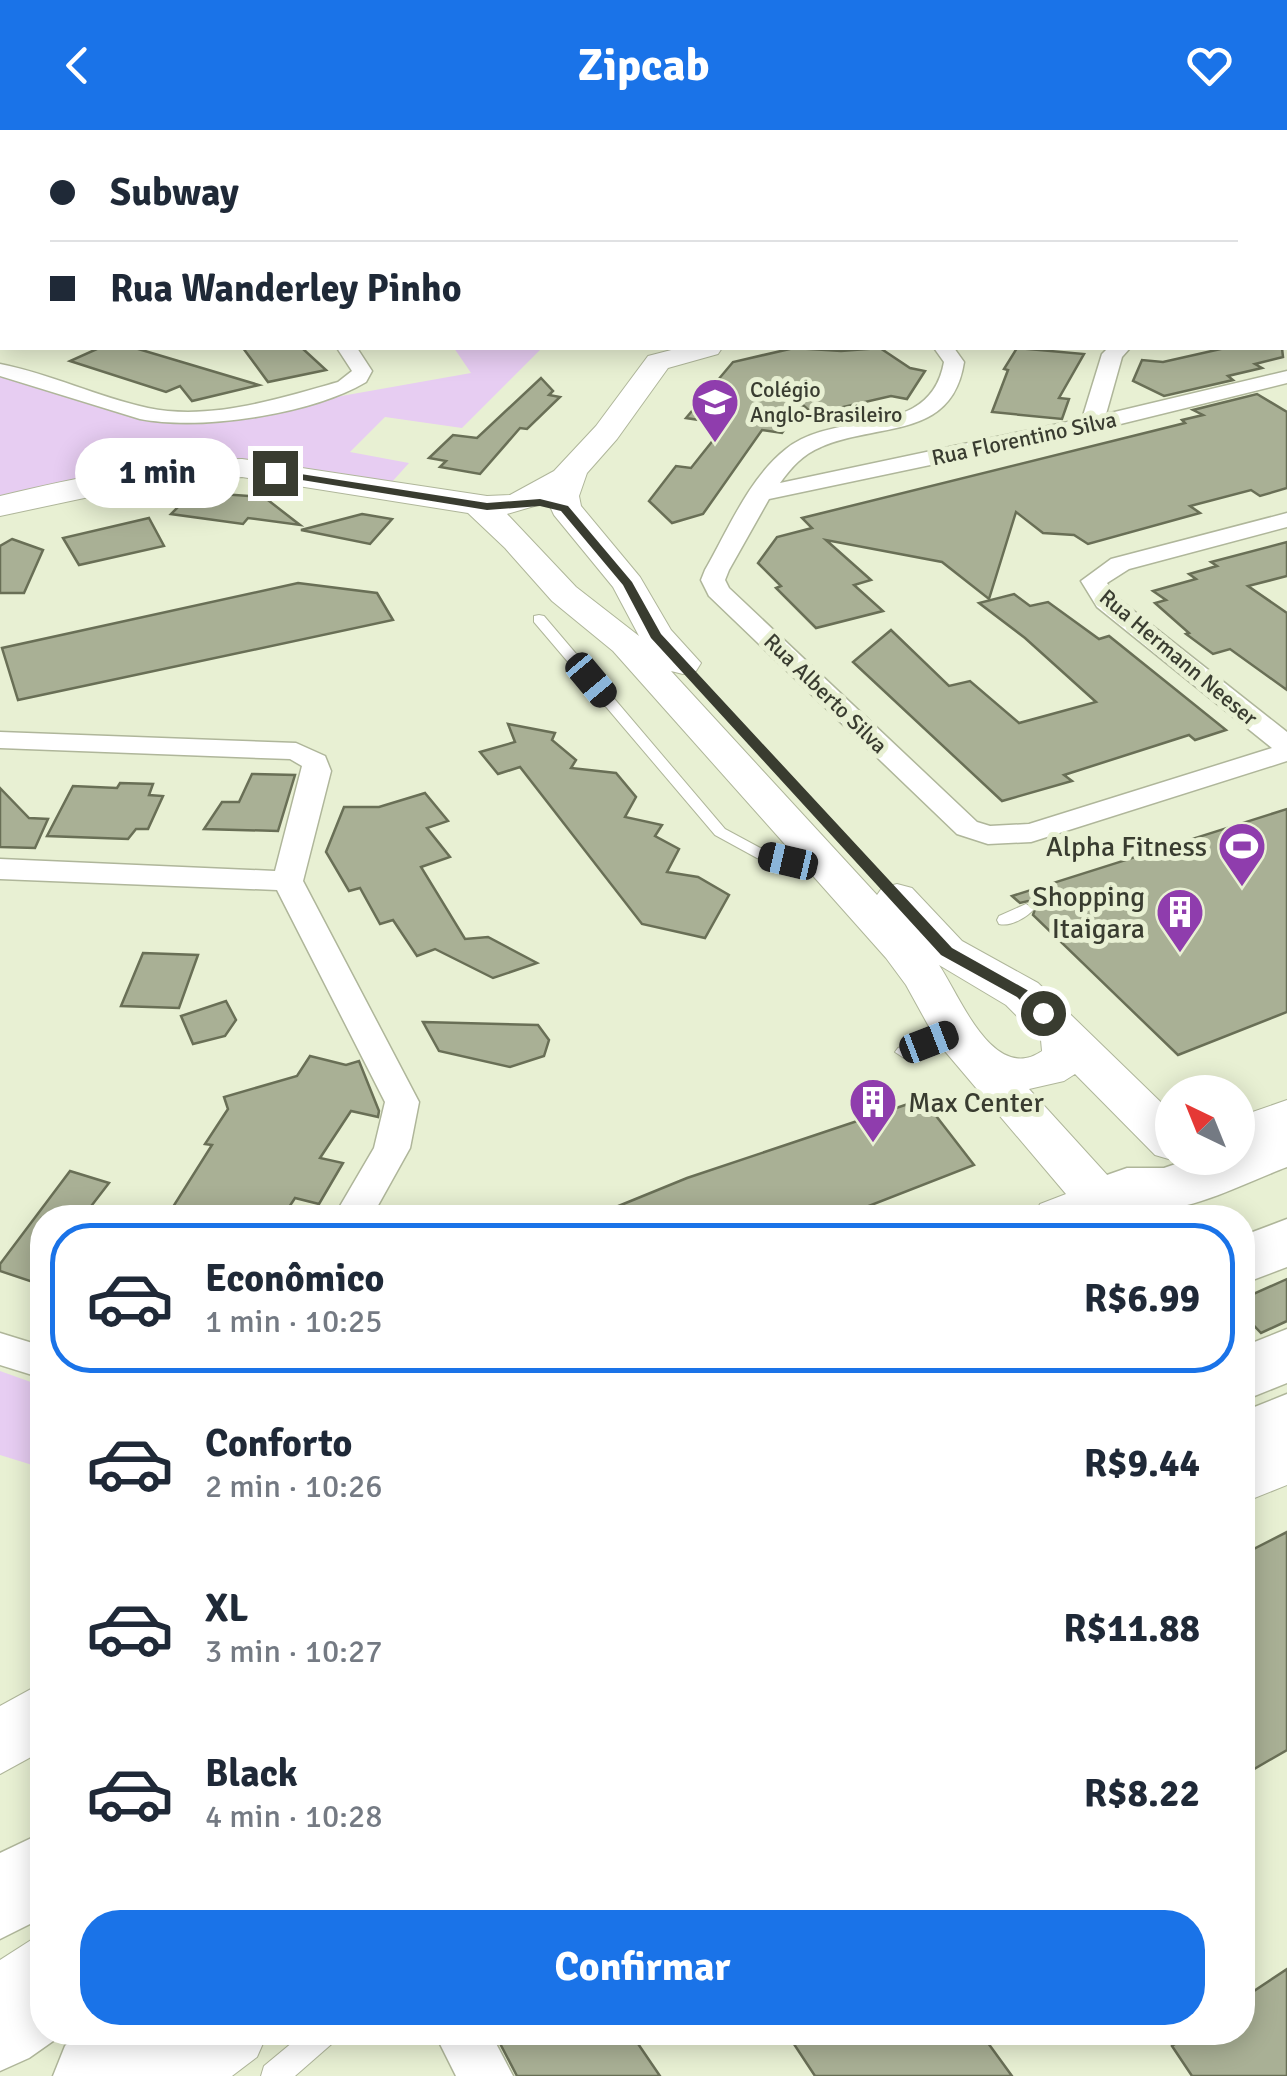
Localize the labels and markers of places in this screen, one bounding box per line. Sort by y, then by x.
school or university icon: Colégio Anglo-Brasileiro [689,376,741,444]
place label: Colégio Anglo-Brasileiro [750,376,902,428]
sports icon: Alpha Fitness [1216,820,1268,888]
place label: Alpha Fitness [1046,830,1207,864]
place label: Shopping Itaigara [1032,880,1145,946]
building icon: Shopping Itaigara [1154,886,1206,954]
building icon: Max Center [847,1076,899,1144]
place label: Max Center [908,1086,1044,1120]

